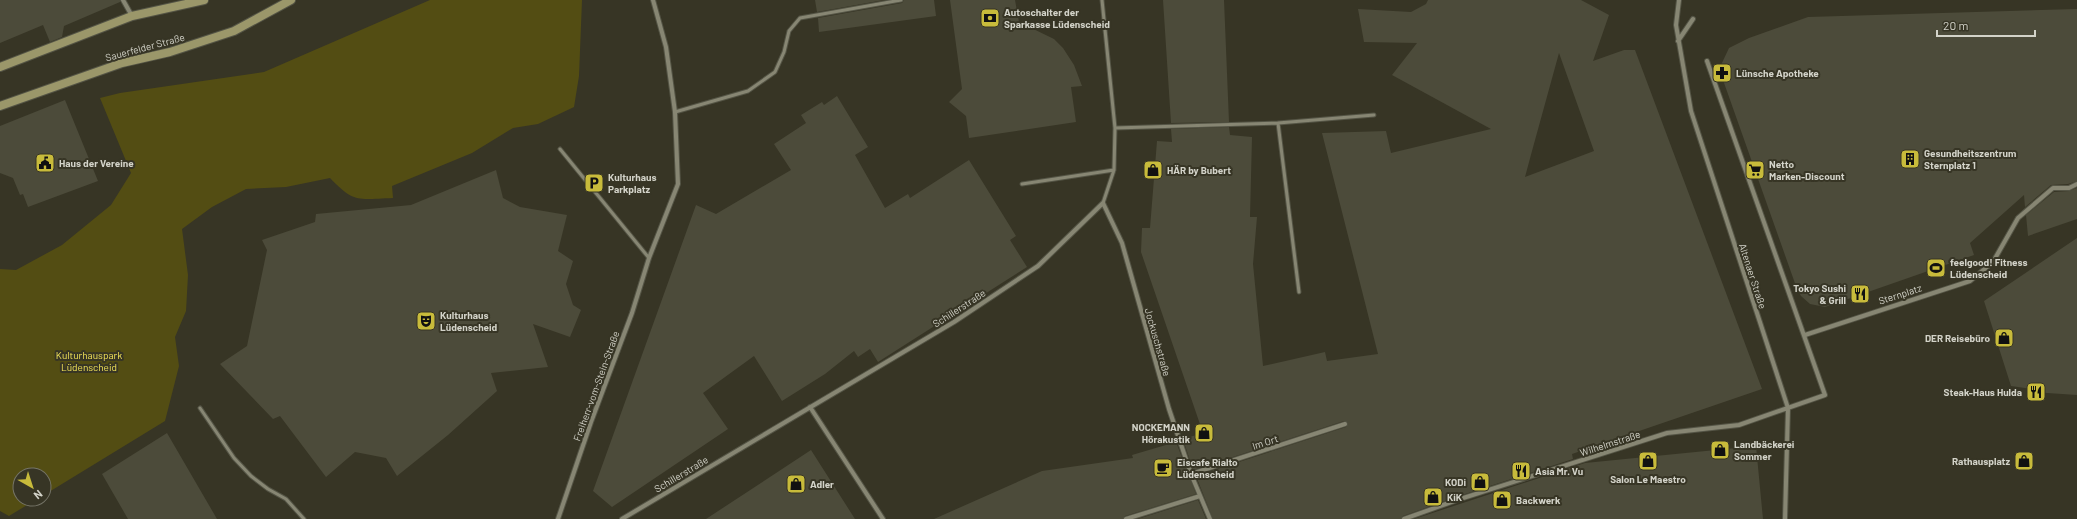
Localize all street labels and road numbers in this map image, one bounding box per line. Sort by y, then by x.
street label: Sauerfelder Straße [104,31,186,63]
street label: Altenaer Straße [1737,242,1769,310]
street label: Sternplatz [1877,281,1924,307]
street label: Schillerstraße [930,286,988,330]
street label: Jockuschstraße [1143,307,1173,377]
street label: Freiherr-vom-Stein-Straße [570,329,622,443]
street label: Wilhelmstraße [1578,428,1642,458]
street label: Im Ort [1251,432,1280,452]
street label: Schillerstraße [652,453,710,495]

